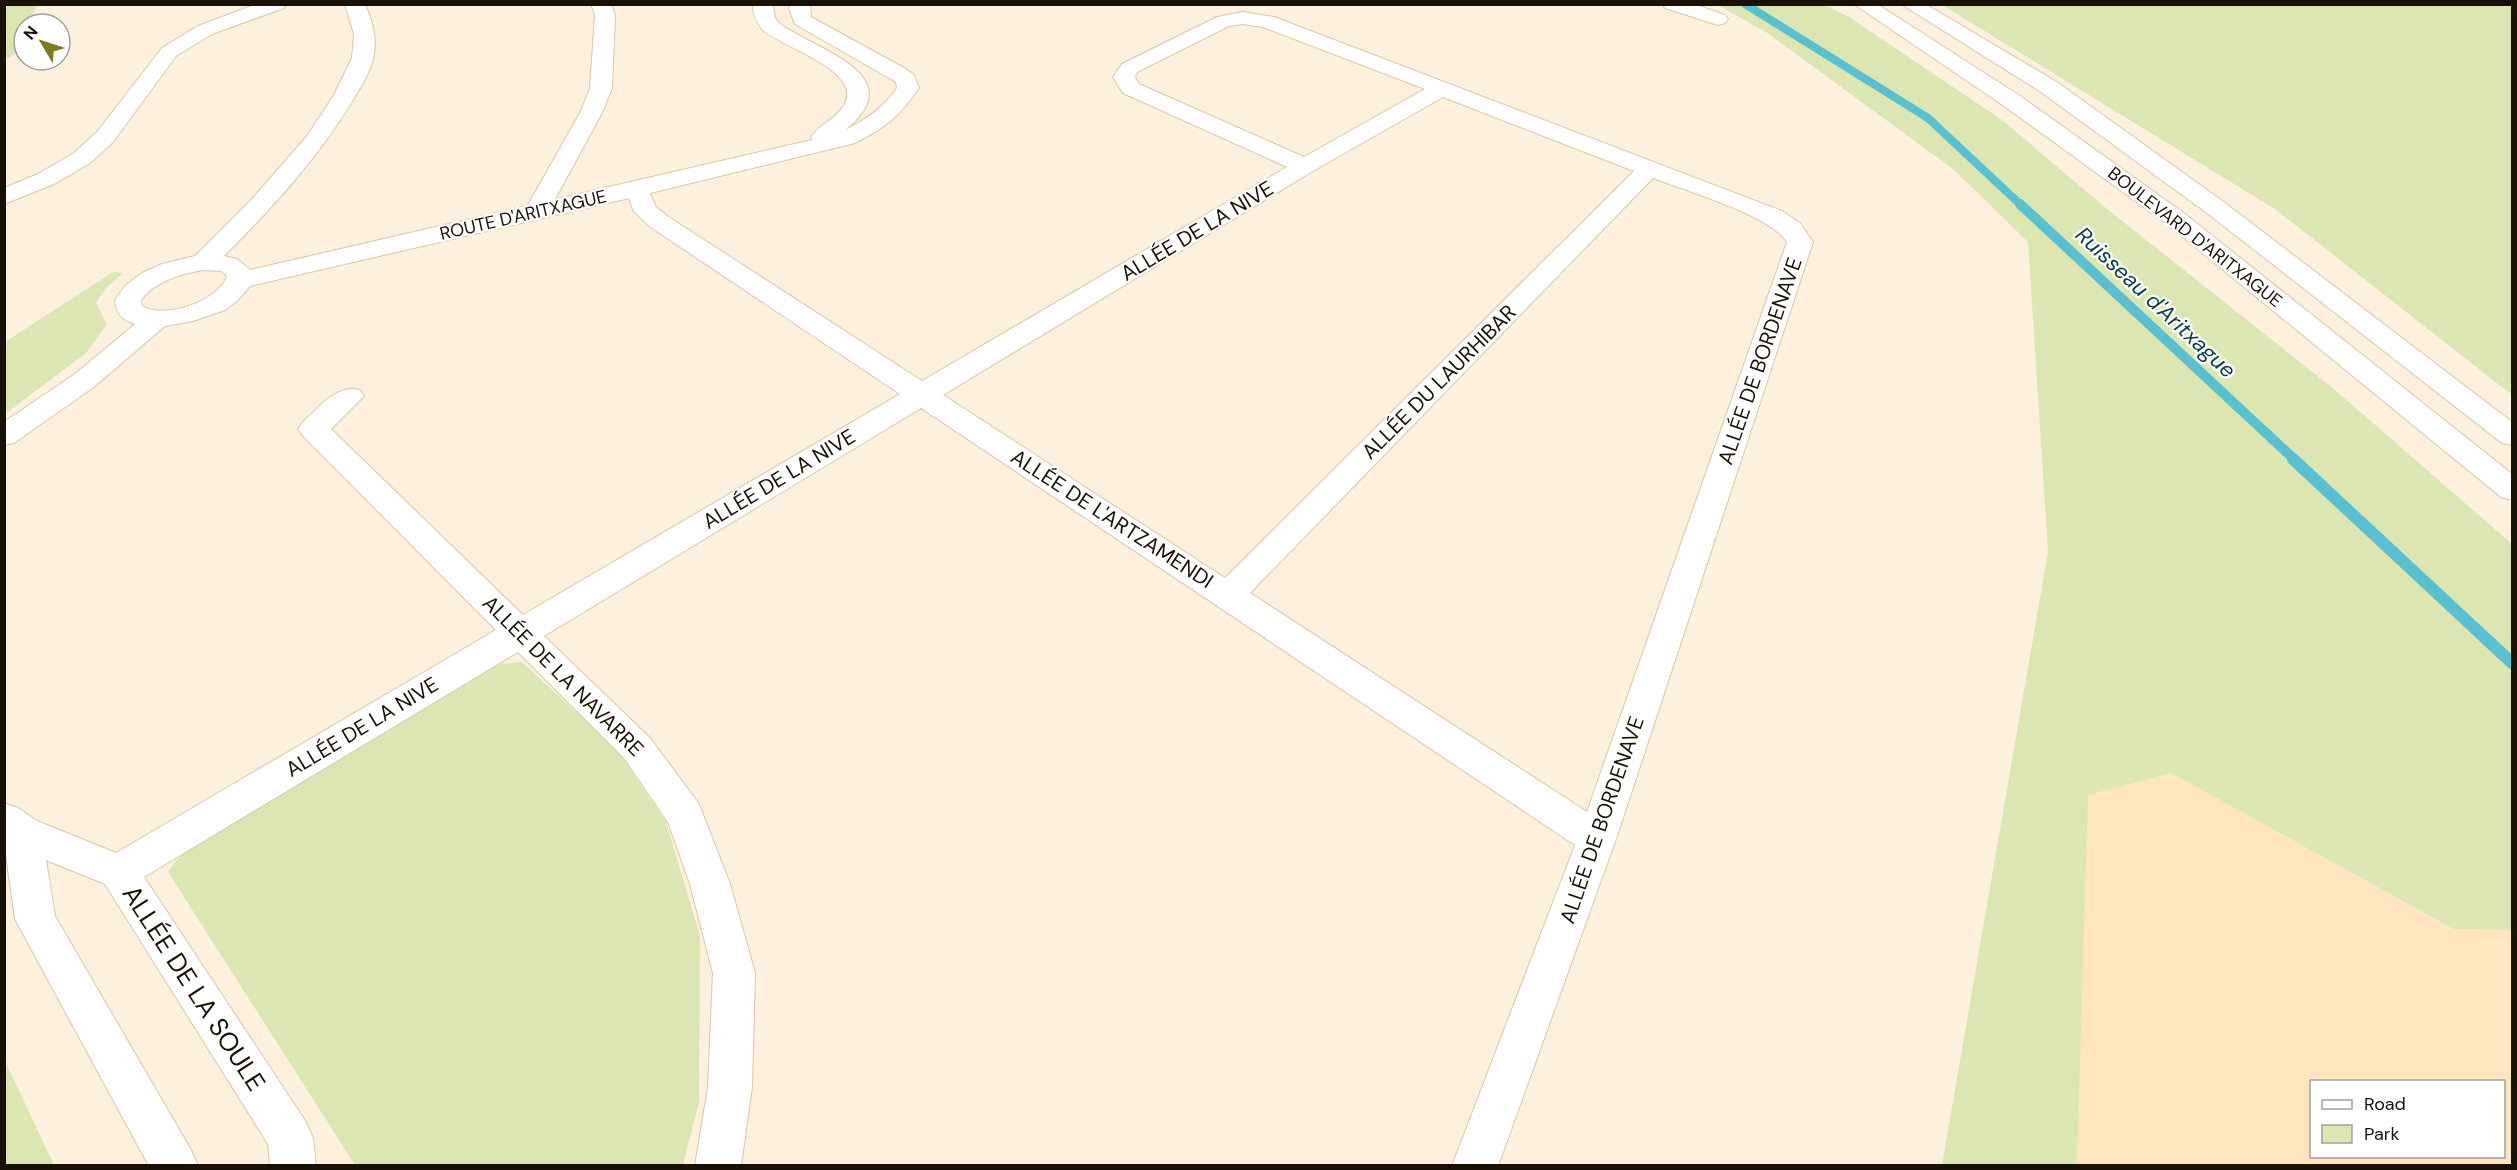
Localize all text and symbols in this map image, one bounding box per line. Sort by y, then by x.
north arrow [12,12,72,72]
text: N [19,22,43,44]
street label: BOULEVARD D'ARITXAGUE [2103,161,2287,313]
street label: ALLÉE DE LA NIVE [1116,174,1278,288]
street label: ROUTE D'ARITXAGUE [437,184,609,246]
water label: Ruisseau d'Aritxague [2069,220,2242,384]
street label: ALLÉE DE BORDENAVE [1711,254,1809,468]
street label: ALLÉE DU LAURHIBAR [1356,299,1522,465]
street label: ALLÉE DE LA NIVE [698,422,860,536]
street label: ALLÉE DE L'ARTZAMENDI [1005,443,1219,595]
street label: ALLÉE DE LA NAVARRE [476,589,650,763]
street label: ALLÉE DE LA NIVE [281,670,443,784]
street label: ALLÉE DE BORDENAVE [1553,713,1651,927]
street label: ALLÉE DE LA SOULE [115,879,273,1097]
legend [2310,1080,2505,1158]
text: Road [2364,1092,2406,1116]
text: Park [2364,1122,2400,1146]

